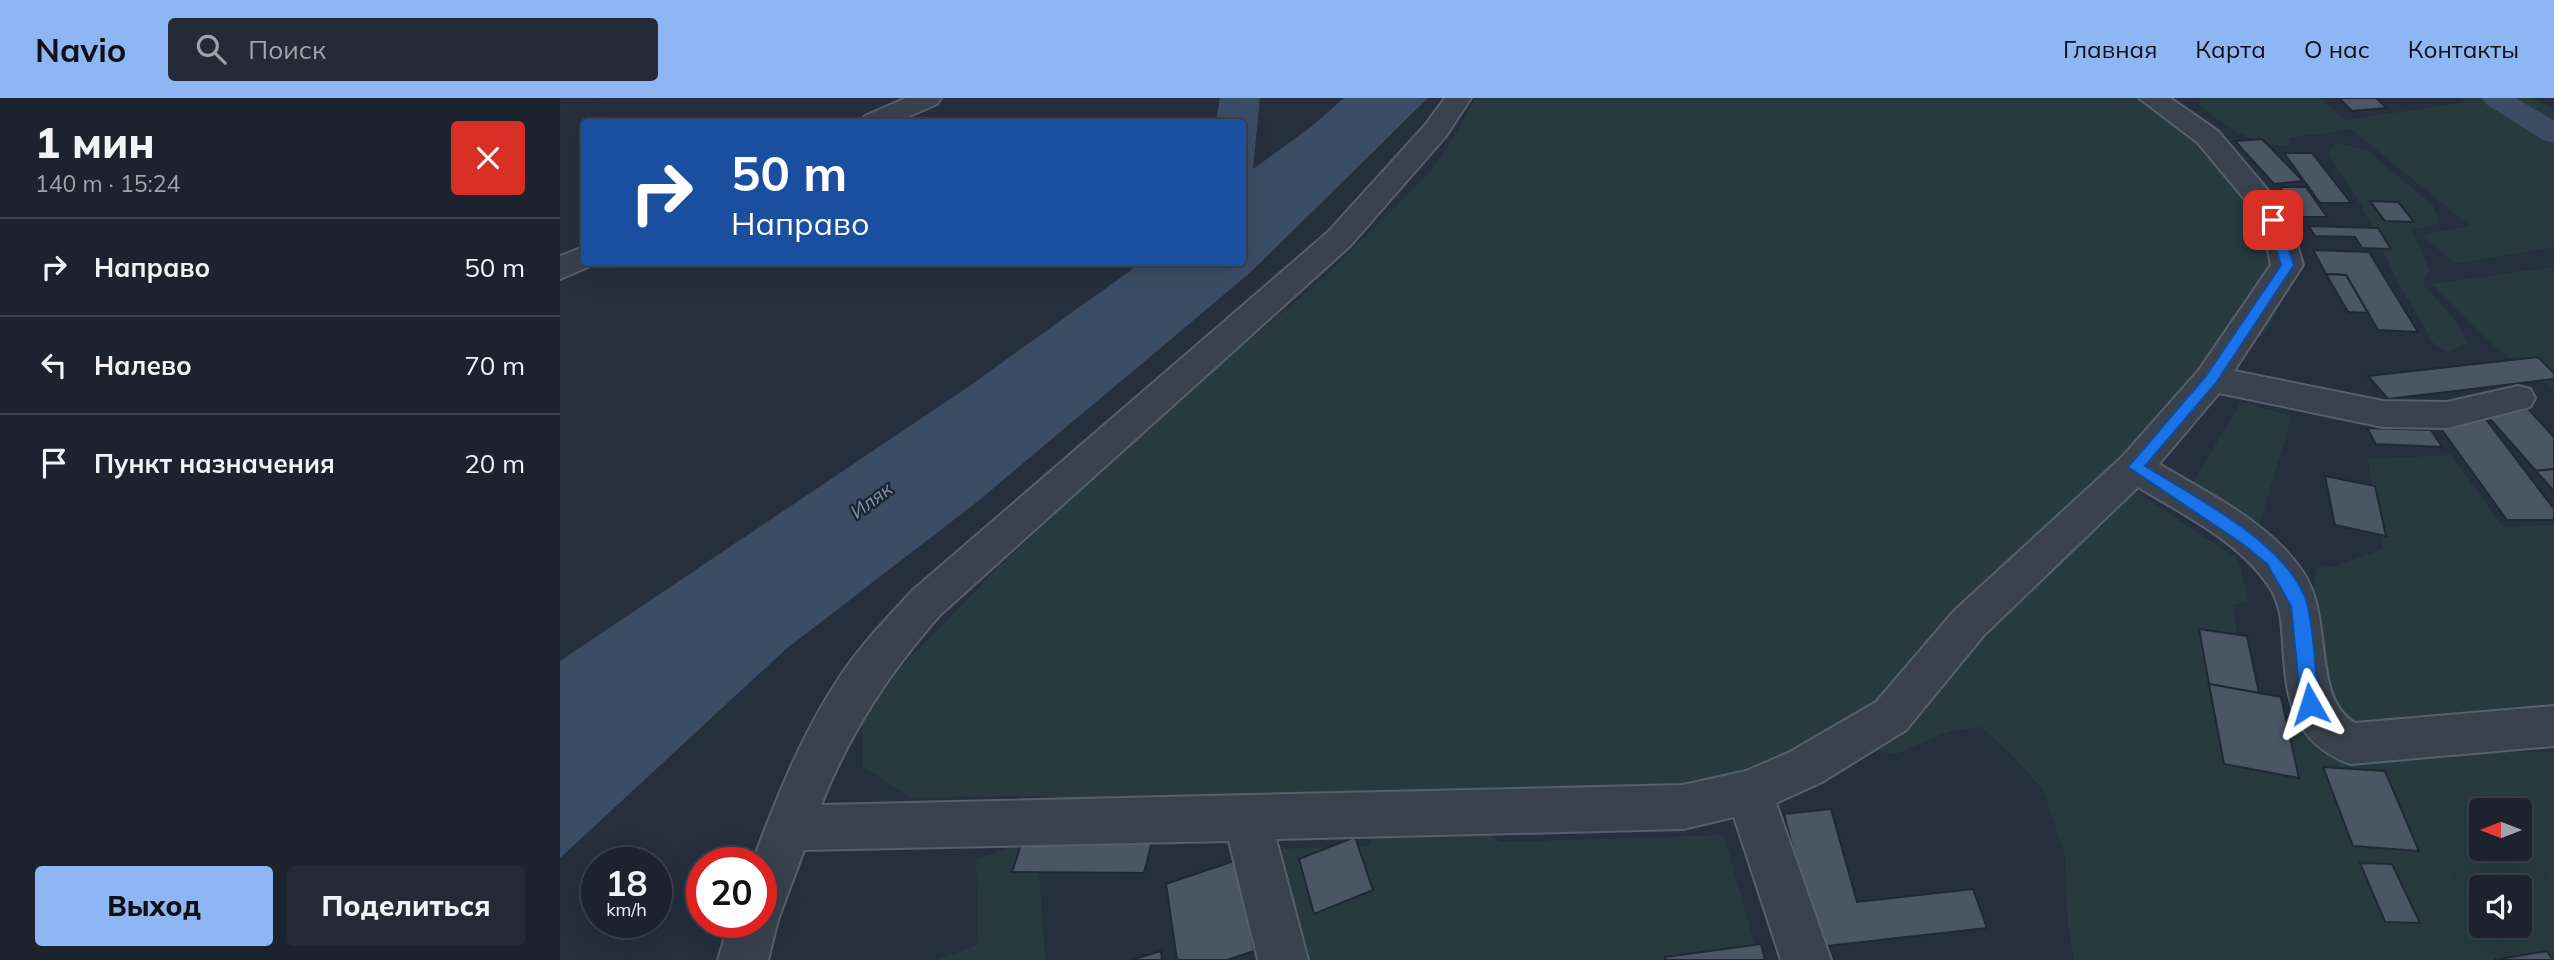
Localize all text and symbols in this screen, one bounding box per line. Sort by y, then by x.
search box [168,18,658,81]
text: Navio [35,29,126,70]
icon: search [192,30,230,68]
text: Поиск [248,33,326,66]
text: Главная [2063,34,2157,64]
text: Карта [2195,34,2266,64]
text: О нас [2304,34,2370,64]
text: Контакты [2408,34,2519,64]
text: 1 мин [35,116,155,169]
button: close [451,121,525,195]
text: 50 m [731,142,847,203]
icon: right [616,147,707,238]
text: 140 m · 15:24 [35,169,180,198]
pin [2243,190,2303,250]
icon: arrive [2254,201,2292,239]
text: Направо [731,203,870,243]
icon: right [35,248,73,286]
text: Направо [94,251,210,284]
text: 50 m [464,251,525,284]
icon: left [35,346,73,384]
text: Налево [94,349,192,382]
text: 70 m [464,349,525,382]
icon: arrive [35,444,73,482]
text: Пункт назначения [94,447,335,480]
text: 20 m [464,447,525,480]
water label: Иляк [845,476,897,523]
position arrow [2273,667,2347,741]
north arrow [2469,798,2532,861]
map controls [2469,798,2532,938]
speed limit sign: 20 [686,847,777,938]
text: 18 [605,861,648,905]
button: Выход [35,866,273,946]
button: Поделиться [287,866,525,946]
button: sound [2469,875,2532,938]
text: km/h [606,898,647,921]

